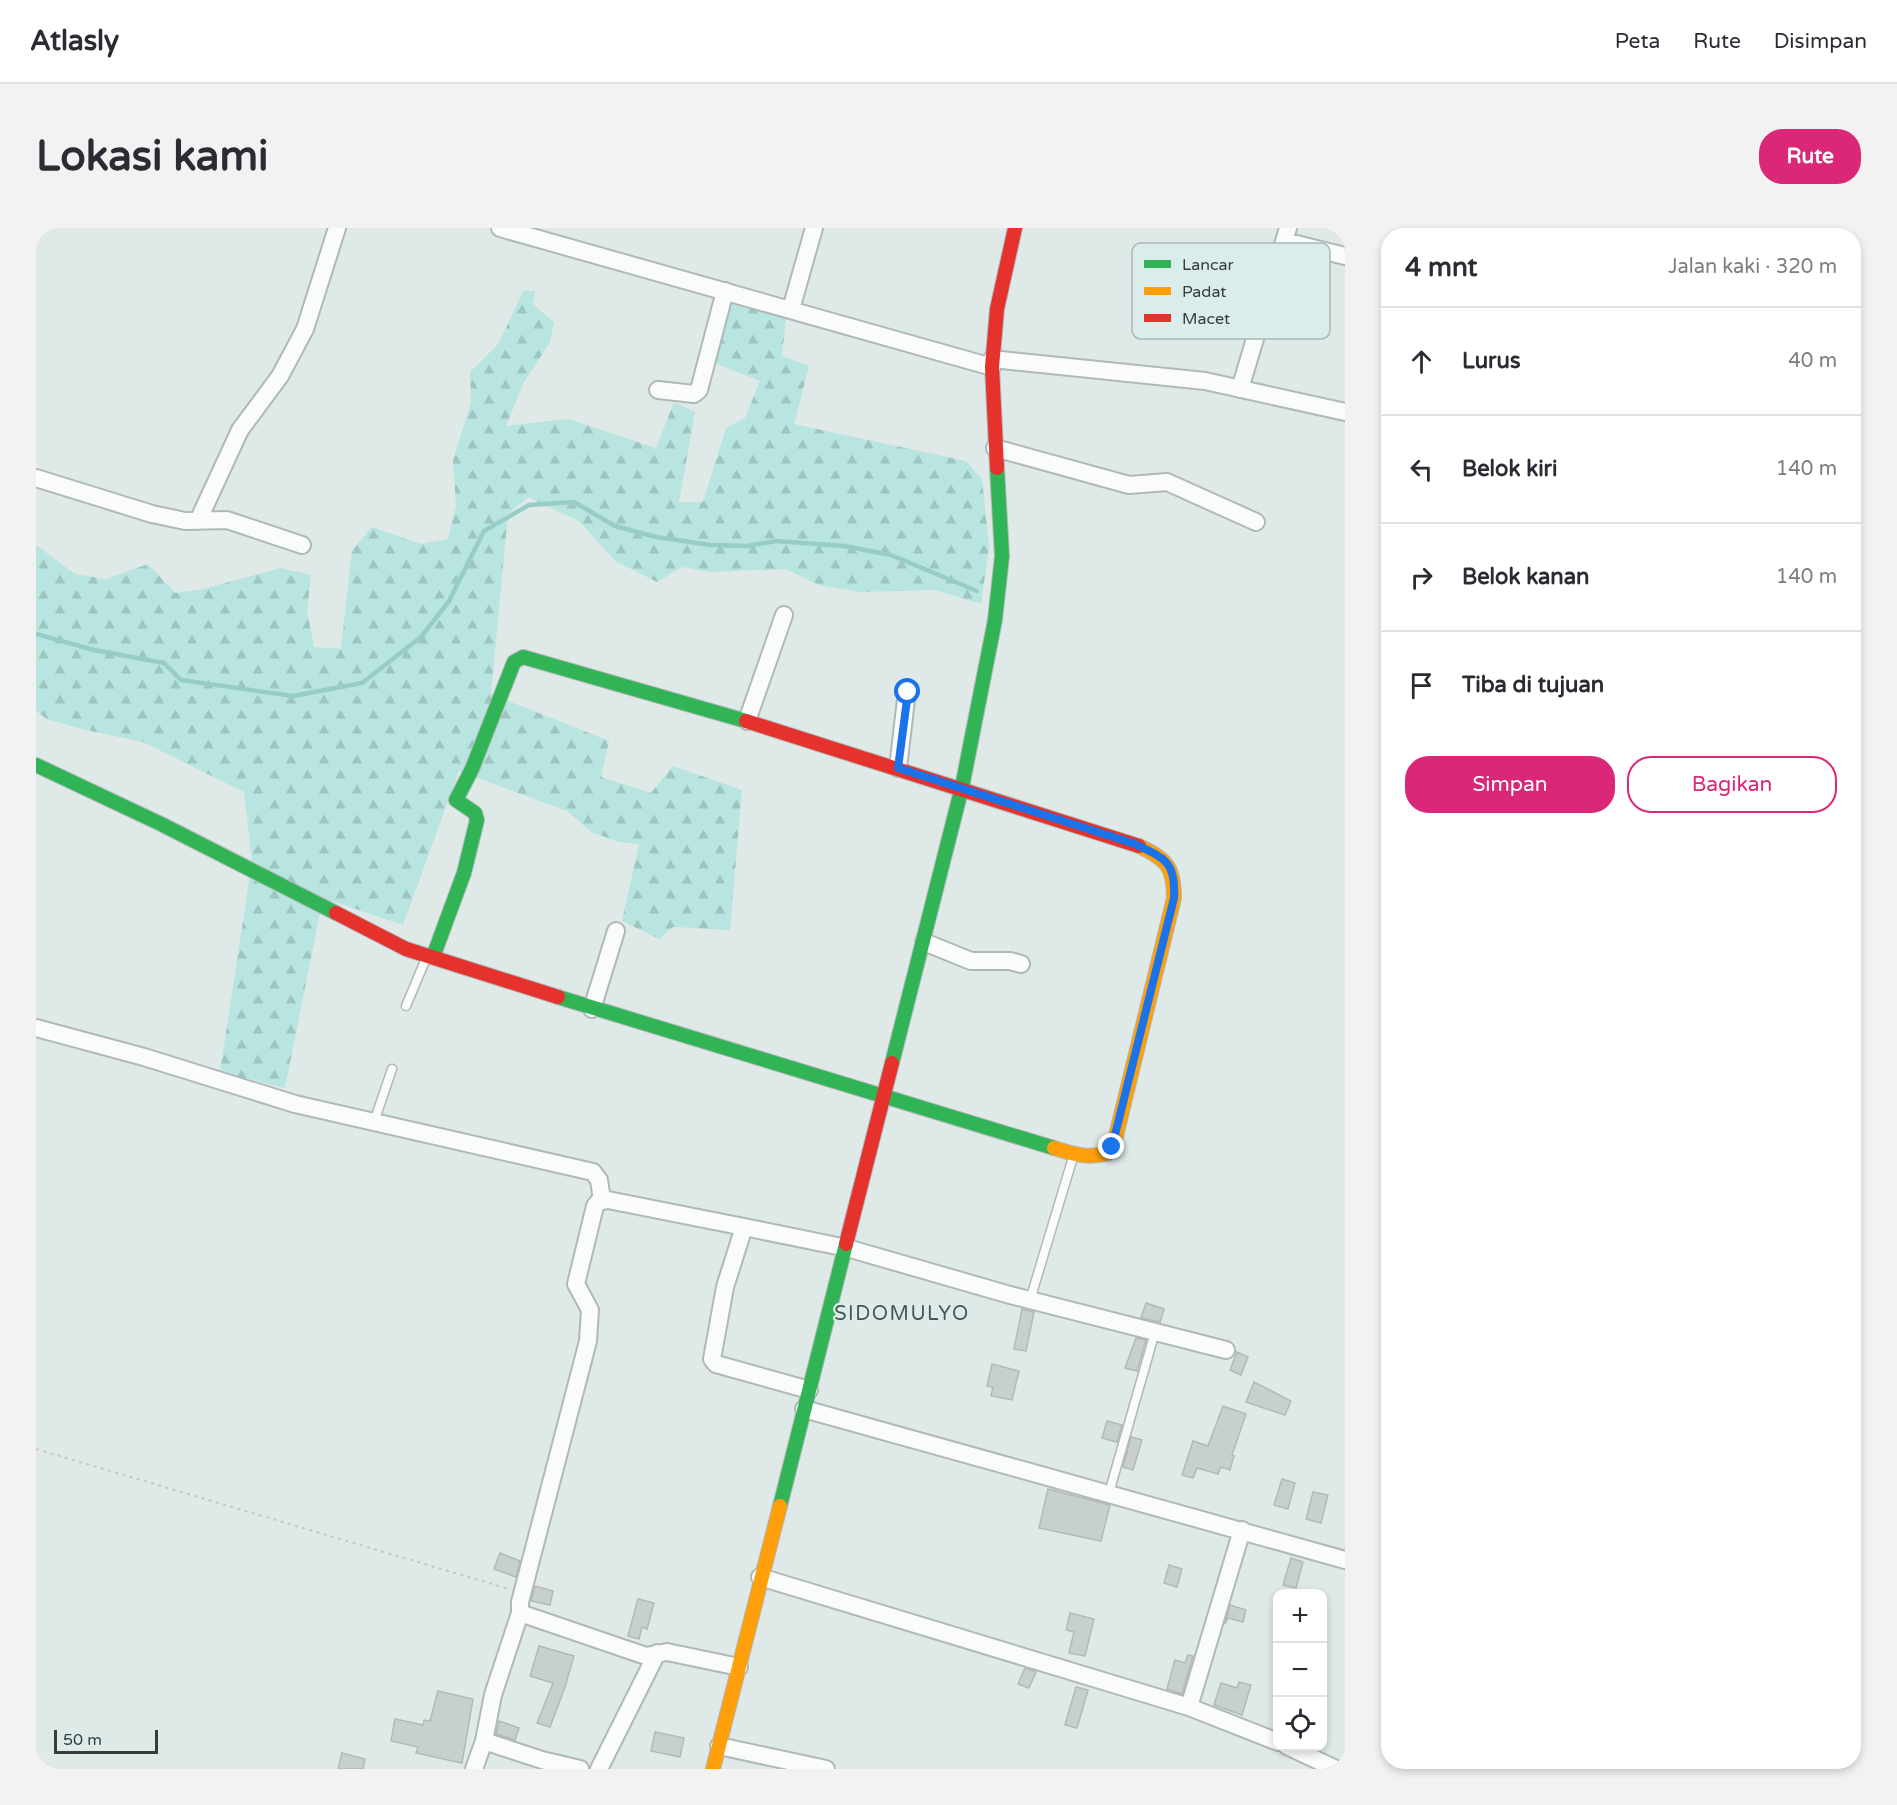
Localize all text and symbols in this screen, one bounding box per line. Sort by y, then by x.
text: Atlasly [30,24,119,58]
text: Peta [1615,29,1660,54]
text: Rute [1693,29,1741,54]
text: Disimpan [1774,29,1867,54]
button: Rute [1759,129,1861,184]
text: Lokasi kami [36,131,268,182]
legend [1132,243,1330,339]
text: 4 mnt [1405,252,1477,283]
text: Lancar [1182,255,1234,275]
text: Jalan kaki · 320 m [1668,255,1837,279]
text: Padat [1182,282,1226,302]
text: Macet [1182,309,1230,329]
icon: ahead [1405,345,1438,378]
text: Lurus [1462,348,1520,374]
text: 40 m [1788,349,1837,373]
icon: left [1405,453,1438,486]
text: Belok kiri [1462,456,1558,482]
text: 140 m [1776,457,1837,481]
icon: right [1405,561,1438,594]
text: Belok kanan [1462,564,1589,590]
text: 140 m [1776,565,1837,589]
icon: arrive [1405,669,1438,702]
text: Tiba di tujuan [1462,672,1604,698]
route start [894,678,920,704]
button: Simpan [1405,756,1615,813]
button: Bagikan [1627,756,1837,813]
route end [1098,1133,1124,1159]
district label: SIDOMULYO [834,1302,970,1326]
map controls [1273,1589,1327,1751]
button: + [1273,1589,1327,1643]
button: − [1273,1643,1327,1697]
button: locate [1273,1697,1327,1751]
scale bar [54,1727,158,1754]
text: 50 m [63,1730,102,1750]

